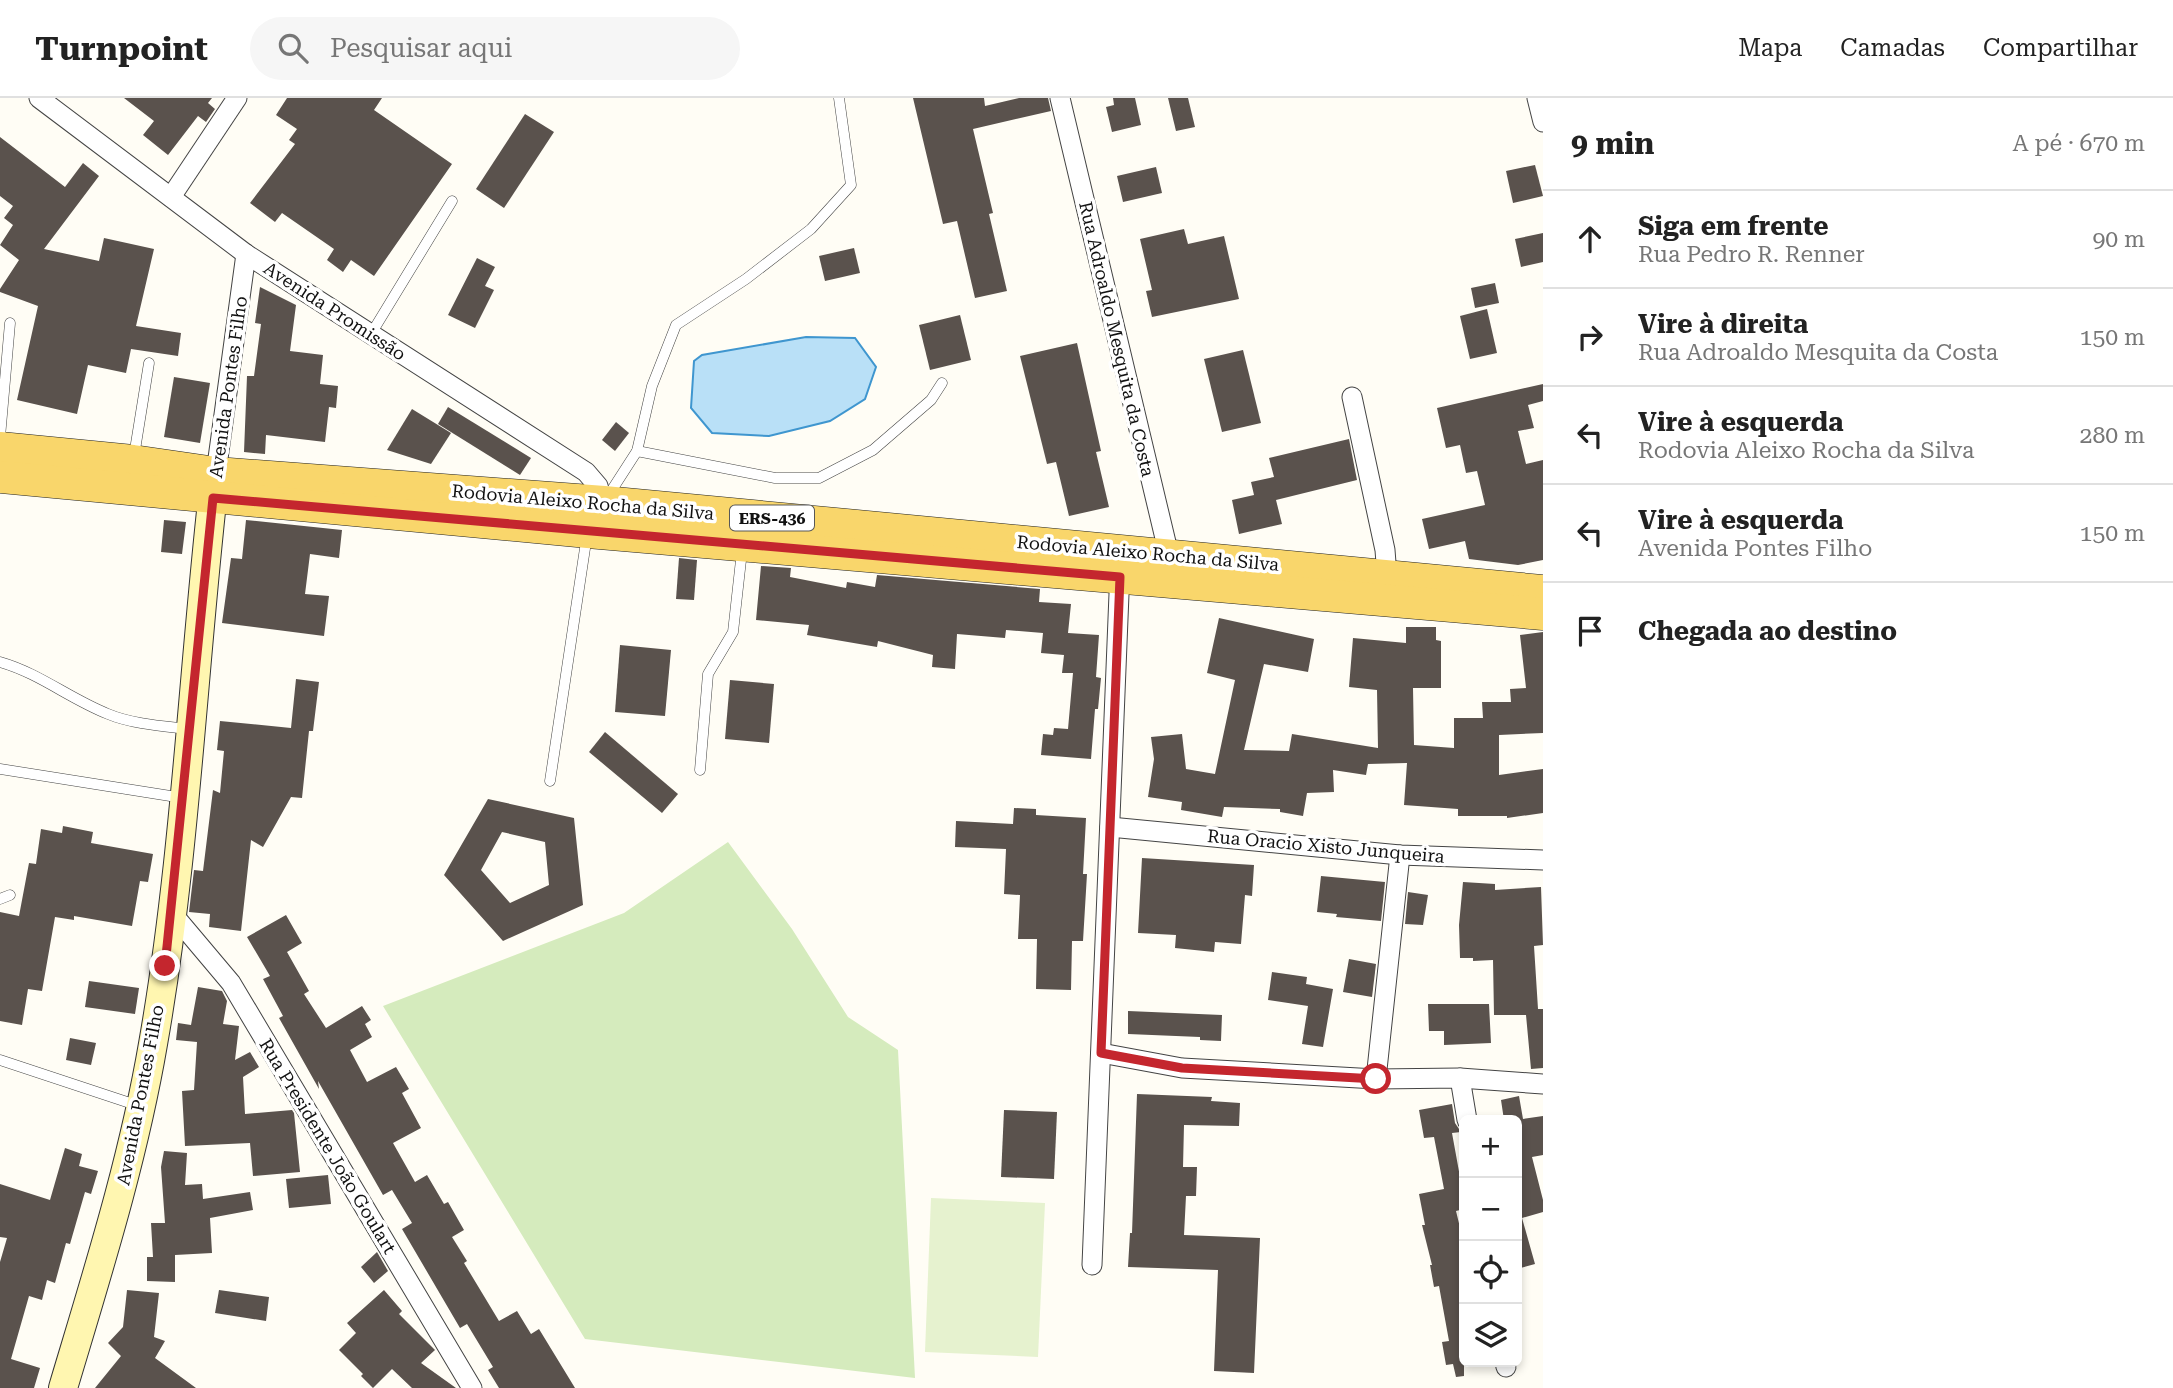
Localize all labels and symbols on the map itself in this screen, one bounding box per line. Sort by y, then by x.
street label: Rua Adroaldo Mesquita da Costa [1075,199,1159,479]
street label: Avenida Promissão [260,257,410,365]
street label: Avenida Pontes Filho [205,295,251,479]
street label: Rodovia Aleixo Rocha da Silva [451,480,715,524]
road number: ERS-436 [730,506,814,530]
street label: Rodovia Aleixo Rocha da Silva [1016,531,1280,575]
street label: Rua Oracio Xisto Junqueira [1207,825,1446,867]
route end [149,950,180,981]
street label: Avenida Pontes Filho [112,1003,168,1187]
street label: Rua Presidente João Goulart [255,1035,401,1258]
route start [1360,1063,1391,1094]

